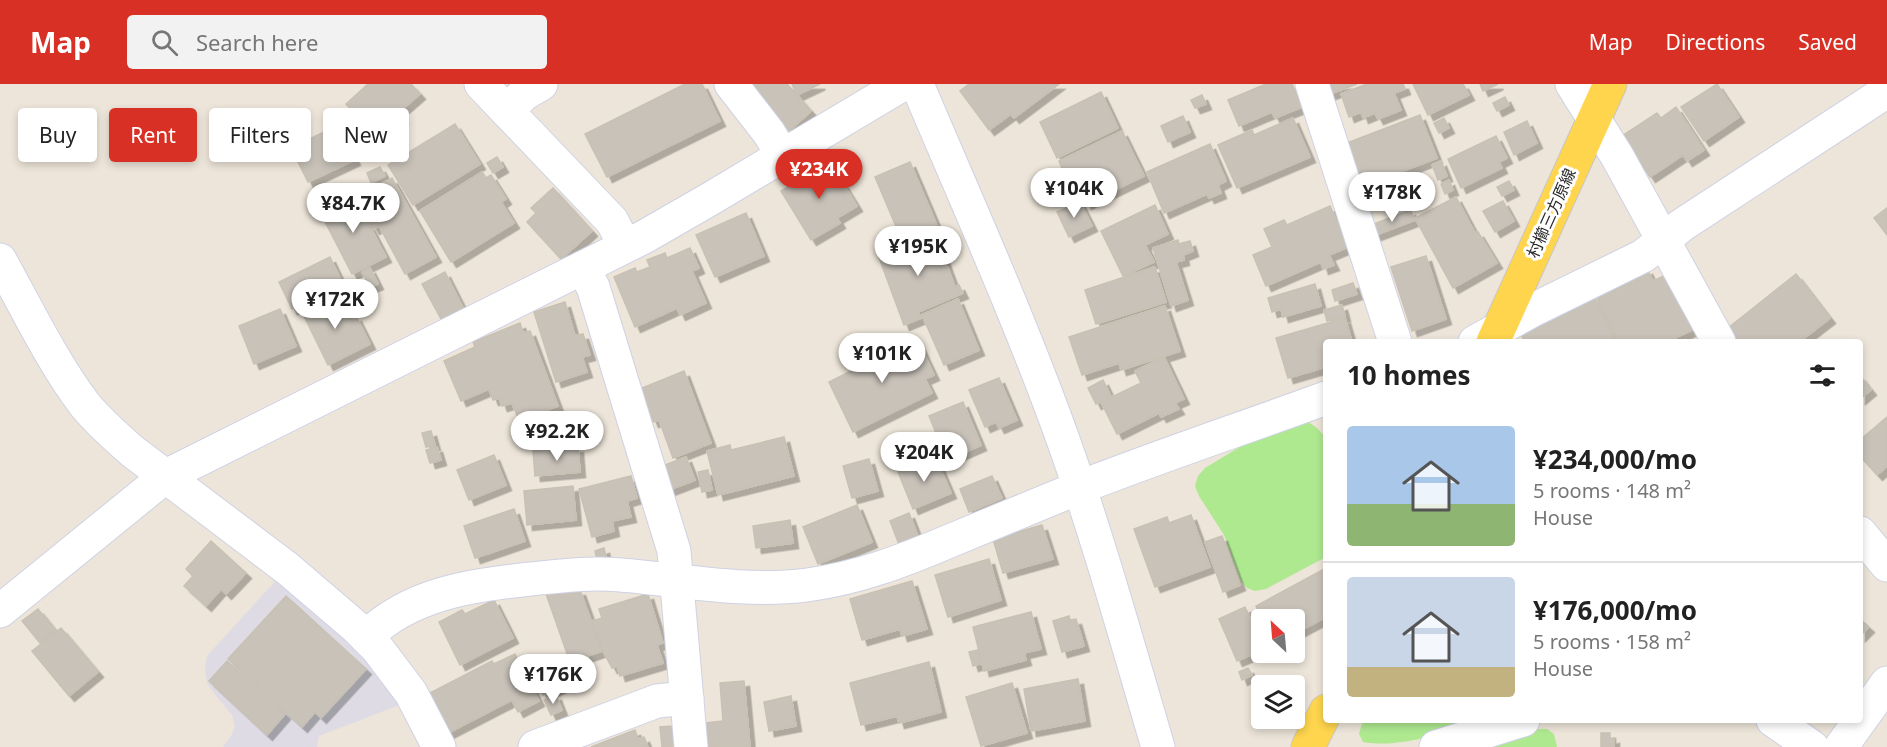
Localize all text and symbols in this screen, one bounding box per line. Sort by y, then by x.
search box [127,15,547,69]
text: Map [30,23,91,61]
icon: search [148,26,181,59]
text: Search here [196,27,318,57]
text: Map [1589,28,1633,56]
text: Directions [1666,28,1765,56]
text: Saved [1798,28,1857,56]
chip: Buy [18,108,97,162]
chip: Rent [109,108,197,162]
chip: Filters [209,108,311,162]
chip: New [323,108,409,162]
pin: ¥234K [777,149,861,200]
text: ¥234K [789,155,849,182]
street label: 村櫛三方原線 [1521,165,1581,261]
pin: ¥104K [1032,168,1116,219]
pin: ¥178K [1350,172,1434,223]
text: ¥104K [1044,174,1104,201]
text: ¥178K [1362,178,1422,205]
pin: ¥84.7K [304,183,402,234]
text: ¥84.7K [321,189,385,216]
pin: ¥195K [876,226,960,277]
text: ¥195K [888,232,948,259]
pin: ¥172K [293,279,377,330]
text: ¥172K [305,285,365,312]
pin: ¥101K [840,333,924,384]
text: ¥101K [852,339,912,366]
text: 10 homes [1347,357,1471,393]
icon: filters [1806,359,1839,392]
pin: ¥92.2K [508,411,606,462]
text: ¥92.2K [525,417,589,444]
pin: ¥204K [882,432,966,483]
text: ¥204K [894,438,954,465]
text: ¥234,000/mo [1533,441,1697,477]
icon: home [1395,450,1467,522]
text: 5 rooms · 148 m² [1533,477,1691,504]
text: House [1533,504,1593,531]
text: ¥176,000/mo [1533,592,1697,628]
icon: home [1395,601,1467,673]
north arrow [1251,609,1305,663]
map controls [1251,609,1305,729]
text: 5 rooms · 158 m² [1533,628,1691,655]
pin: ¥176K [511,654,595,705]
text: House [1533,655,1593,682]
text: ¥176K [523,660,583,687]
button: layers [1251,675,1305,729]

